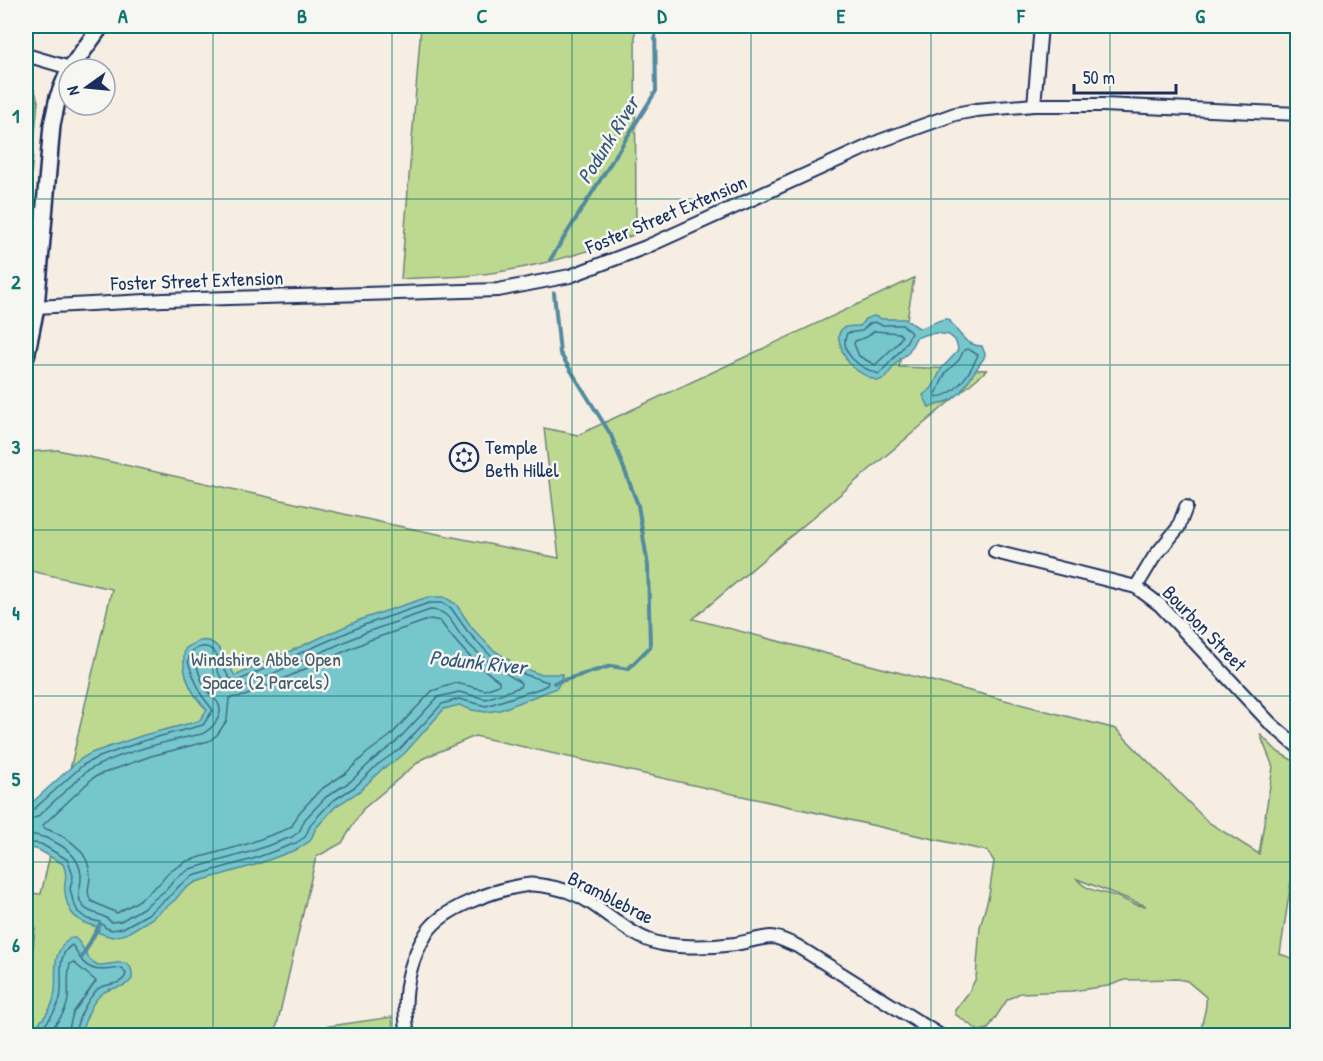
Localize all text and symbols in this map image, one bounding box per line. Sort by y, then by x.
text: A [118,2,128,29]
text: B [297,2,307,29]
text: C [477,2,488,29]
text: D [657,2,667,29]
text: E [837,2,846,29]
text: F [1016,2,1026,29]
text: G [1195,2,1205,29]
north arrow [57,57,117,117]
scale bar [1074,57,1176,95]
text: 50 m [1083,65,1115,90]
text: N [61,83,84,98]
water label: Podunk River [570,89,648,189]
text: 1 [12,102,20,129]
street label: Foster Street Extension [580,168,751,261]
street label: Foster Street Extension [109,263,284,297]
text: 2 [11,268,21,295]
text: 3 [12,433,21,460]
place label: Temple Beth Hillel [485,433,559,483]
synagogue icon: Temple Beth Hillel [448,441,480,473]
street label: Bourbon Street [1157,579,1254,678]
text: 4 [12,599,20,626]
water label: Podunk River [428,642,531,682]
park label: Windshire Abbe Open Space (2 Parcels) [191,645,341,695]
text: 5 [12,765,21,792]
street label: Bramblebrae [564,864,658,930]
text: 6 [12,931,20,958]

